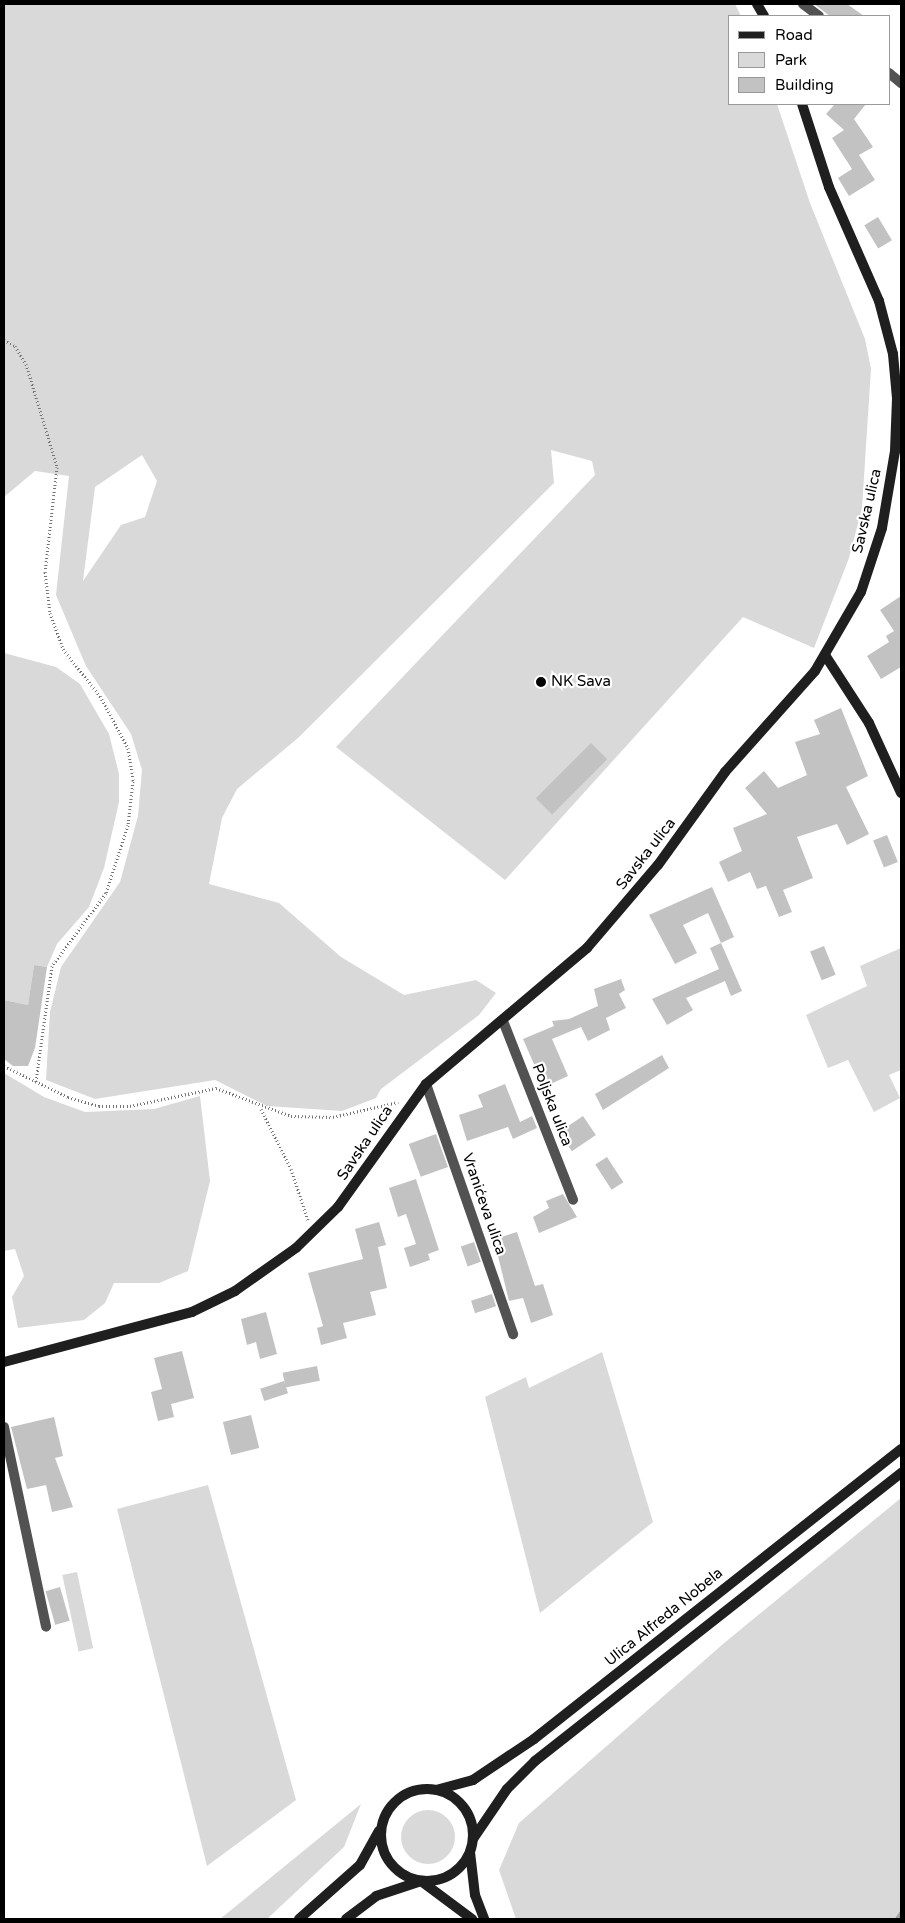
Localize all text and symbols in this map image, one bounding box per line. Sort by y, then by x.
legend [728,15,890,105]
text: Road [775,26,813,44]
text: Park [775,51,807,69]
text: Building [775,76,834,94]
street label: Savska ulica [849,467,885,555]
place label: NK Sava [551,673,611,691]
marker: NK Sava [535,676,547,688]
street label: Savska ulica [612,815,680,893]
street label: Poljska ulica [528,1061,576,1149]
street label: Savska ulica [333,1102,397,1184]
street label: Vranićeva ulica [458,1151,510,1257]
street label: Ulica Alfreda Nobela [601,1564,727,1670]

